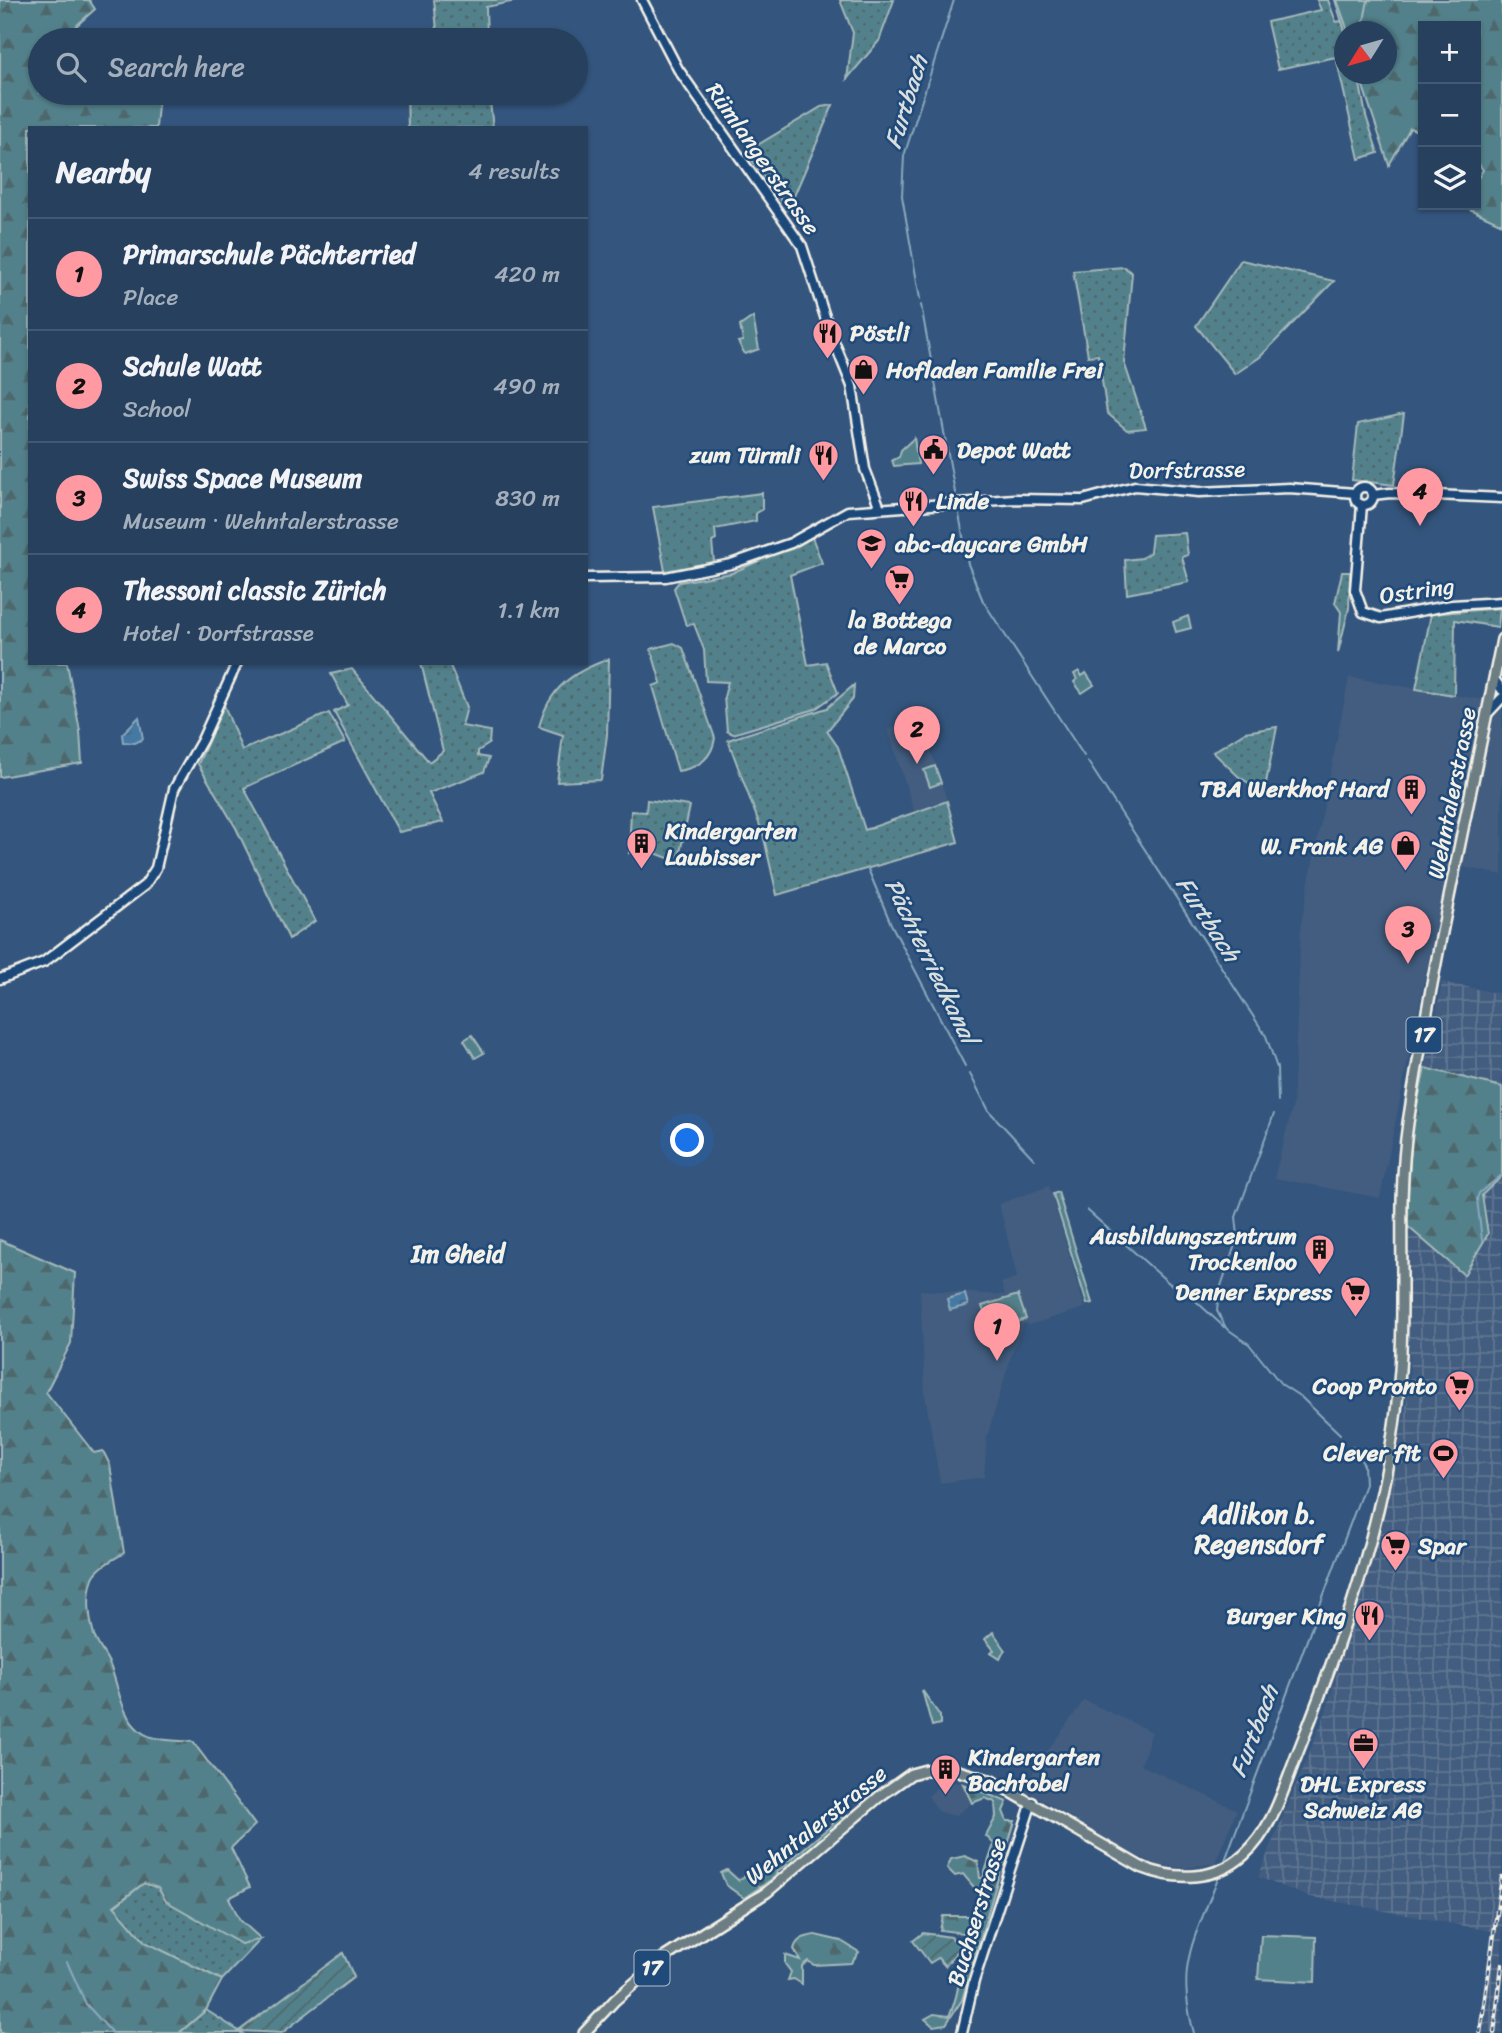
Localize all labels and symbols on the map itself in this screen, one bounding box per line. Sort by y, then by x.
north arrow [1334,21,1397,84]
water label: Furtbach [872,48,941,154]
street label: Rümlangerstrasse [695,74,831,245]
place label: Pöstli [850,313,911,354]
restaurant icon: Pöstli [810,316,844,360]
place label: Hofladen Familie Frei [885,350,1104,391]
shop icon: Hofladen Familie Frei [846,353,880,397]
place label: Depot Watt [957,430,1071,471]
public building icon: Depot Watt [917,433,951,477]
place label: zum Türmli [688,435,802,476]
restaurant icon: zum Türmli [806,438,840,482]
street label: Dorfstrasse [1128,448,1246,492]
pin: 4 [1397,468,1443,526]
place label: Linde [936,481,989,522]
restaurant icon: Linde [896,484,930,528]
place label: abc-daycare GmbH [894,524,1088,565]
school or university icon: abc-daycare GmbH [855,527,889,571]
supermarket icon: la Bottega de Marco [883,562,917,606]
street label: Ostring [1377,565,1458,617]
place label: la Bottega de Marco [847,600,952,667]
street label: Wehntalerstrasse [1415,703,1489,882]
pin: 2 [894,706,940,764]
place label: TBA Werkhof Hard [1199,769,1391,810]
building icon: TBA Werkhof Hard [1395,772,1429,816]
place label: Kindergarten Laubisser [664,811,798,878]
place label: W. Frank AG [1261,826,1384,867]
building icon: Kindergarten Laubisser [625,827,659,871]
shop icon: W. Frank AG [1389,829,1423,873]
water label: Furtbach [1164,867,1253,973]
water label: Pächterriedkanal [873,871,992,1056]
pin: 3 [1385,906,1431,964]
road number: 17 [1406,1018,1442,1052]
your location [670,1123,704,1157]
place label: Ausbildungszentrum Trockenloo [1089,1216,1297,1283]
building icon: Ausbildungszentrum Trockenloo [1303,1232,1337,1276]
district label: Im Gheid [409,1233,507,1275]
place label: Denner Express [1175,1272,1332,1313]
supermarket icon: Denner Express [1338,1275,1372,1319]
pin: 1 [974,1303,1020,1361]
place label: Coop Pronto [1312,1366,1437,1407]
supermarket icon: Coop Pronto [1443,1369,1477,1413]
place label: Clever fit [1322,1433,1421,1474]
sports icon: Clever fit [1427,1436,1461,1480]
district label: Adlikon b. Regensdorf [1194,1491,1326,1567]
place label: Spar [1417,1526,1468,1567]
supermarket icon: Spar [1378,1529,1412,1573]
place label: Burger King [1227,1596,1346,1637]
restaurant icon: Burger King [1352,1599,1386,1643]
water label: Furtbach [1217,1677,1292,1783]
office icon: DHL Express Schweiz AG [1346,1726,1380,1770]
place label: Kindergarten Bachtobel [967,1737,1101,1804]
building icon: Kindergarten Bachtobel [928,1753,962,1797]
street label: Wehntalerstrasse [735,1754,897,1896]
place label: DHL Express Schweiz AG [1300,1764,1426,1831]
street label: Buchserstrasse [935,1832,1019,1991]
road number: 17 [634,1951,670,1986]

